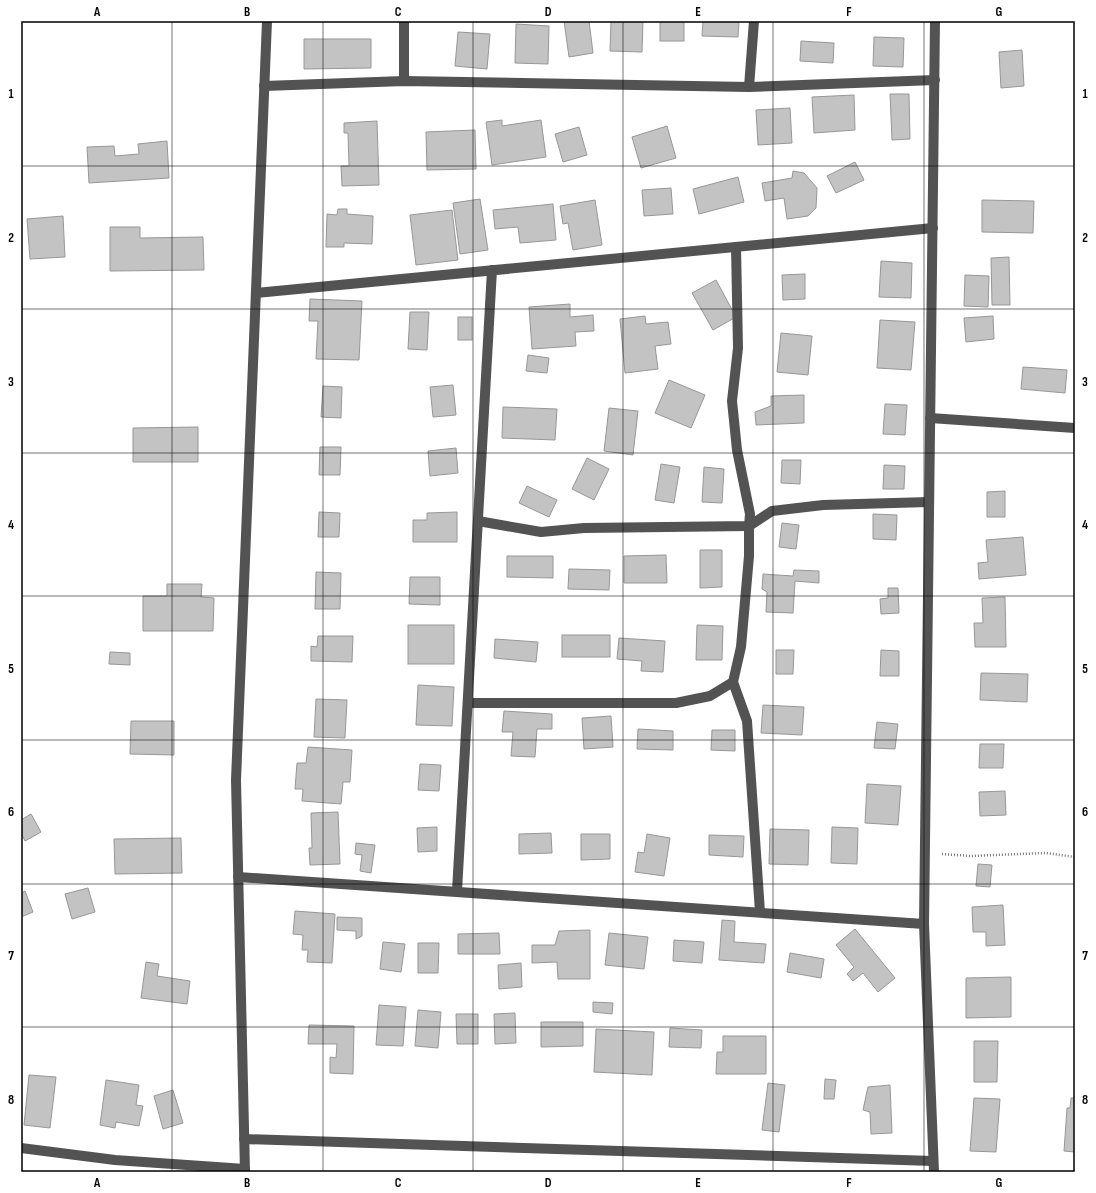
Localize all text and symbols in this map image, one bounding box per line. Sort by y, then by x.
text: A [93,4,101,20]
text: B [244,4,250,20]
text: C [395,4,402,20]
text: D [545,4,552,20]
text: E [695,4,701,20]
text: F [846,4,852,20]
text: G [996,4,1003,20]
text: 1 [8,86,14,102]
text: 1 [1082,86,1088,102]
text: 2 [8,230,14,246]
text: 2 [1082,230,1088,246]
text: 3 [8,374,14,390]
text: 3 [1082,374,1088,390]
text: 4 [8,517,14,533]
text: 4 [1082,517,1088,533]
text: 5 [8,661,14,677]
text: 5 [1082,661,1088,677]
text: 6 [8,804,14,820]
text: 6 [1082,804,1088,820]
text: 7 [8,948,14,964]
text: 7 [1082,948,1088,964]
text: 8 [8,1092,14,1108]
text: 8 [1082,1092,1088,1108]
text: A [93,1175,101,1191]
text: B [244,1175,250,1191]
text: C [395,1175,402,1191]
text: D [545,1175,552,1191]
text: E [695,1175,701,1191]
text: F [846,1175,852,1191]
text: G [996,1175,1003,1191]

